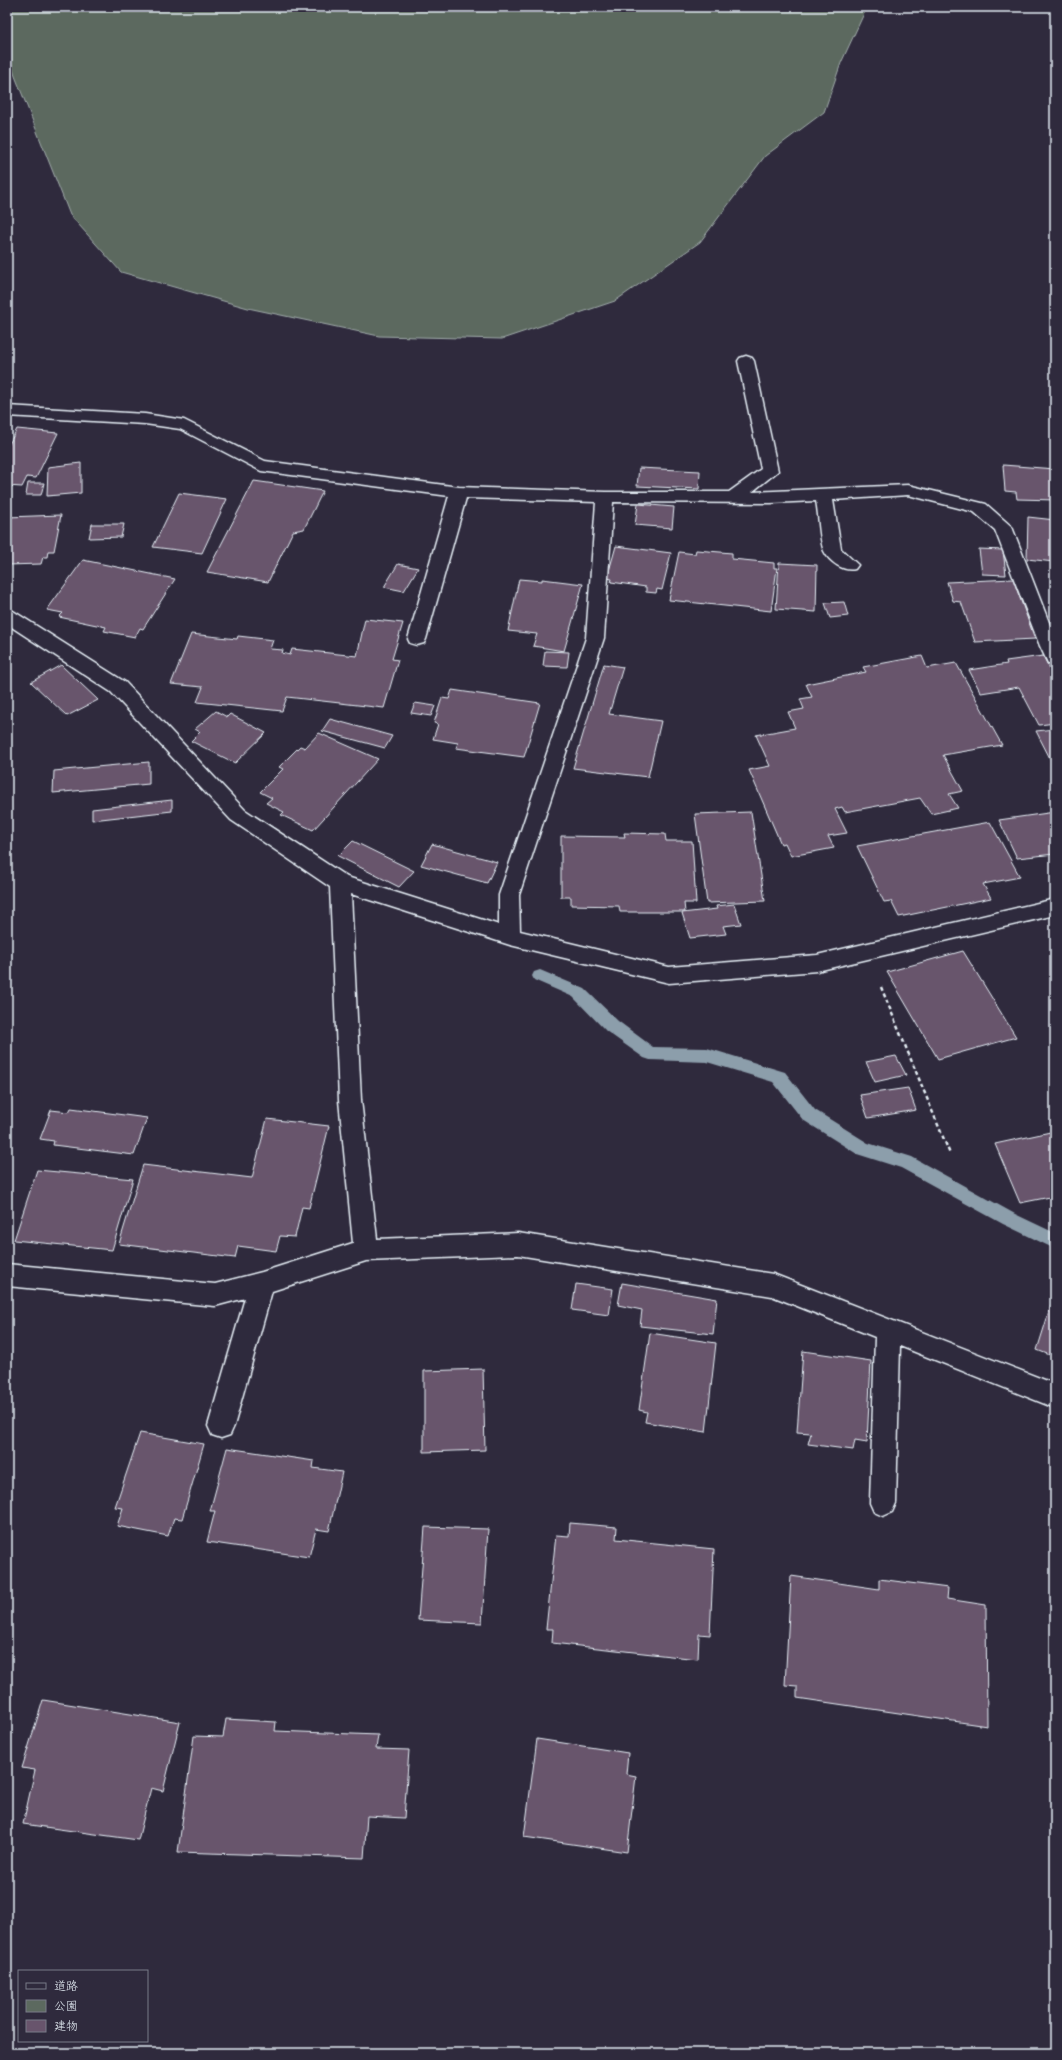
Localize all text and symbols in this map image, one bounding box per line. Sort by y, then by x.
legend [18,1970,148,2042]
text: 道路 [54,1979,78,1994]
text: 公園 [54,1999,78,2014]
text: 建物 [54,2019,78,2034]

